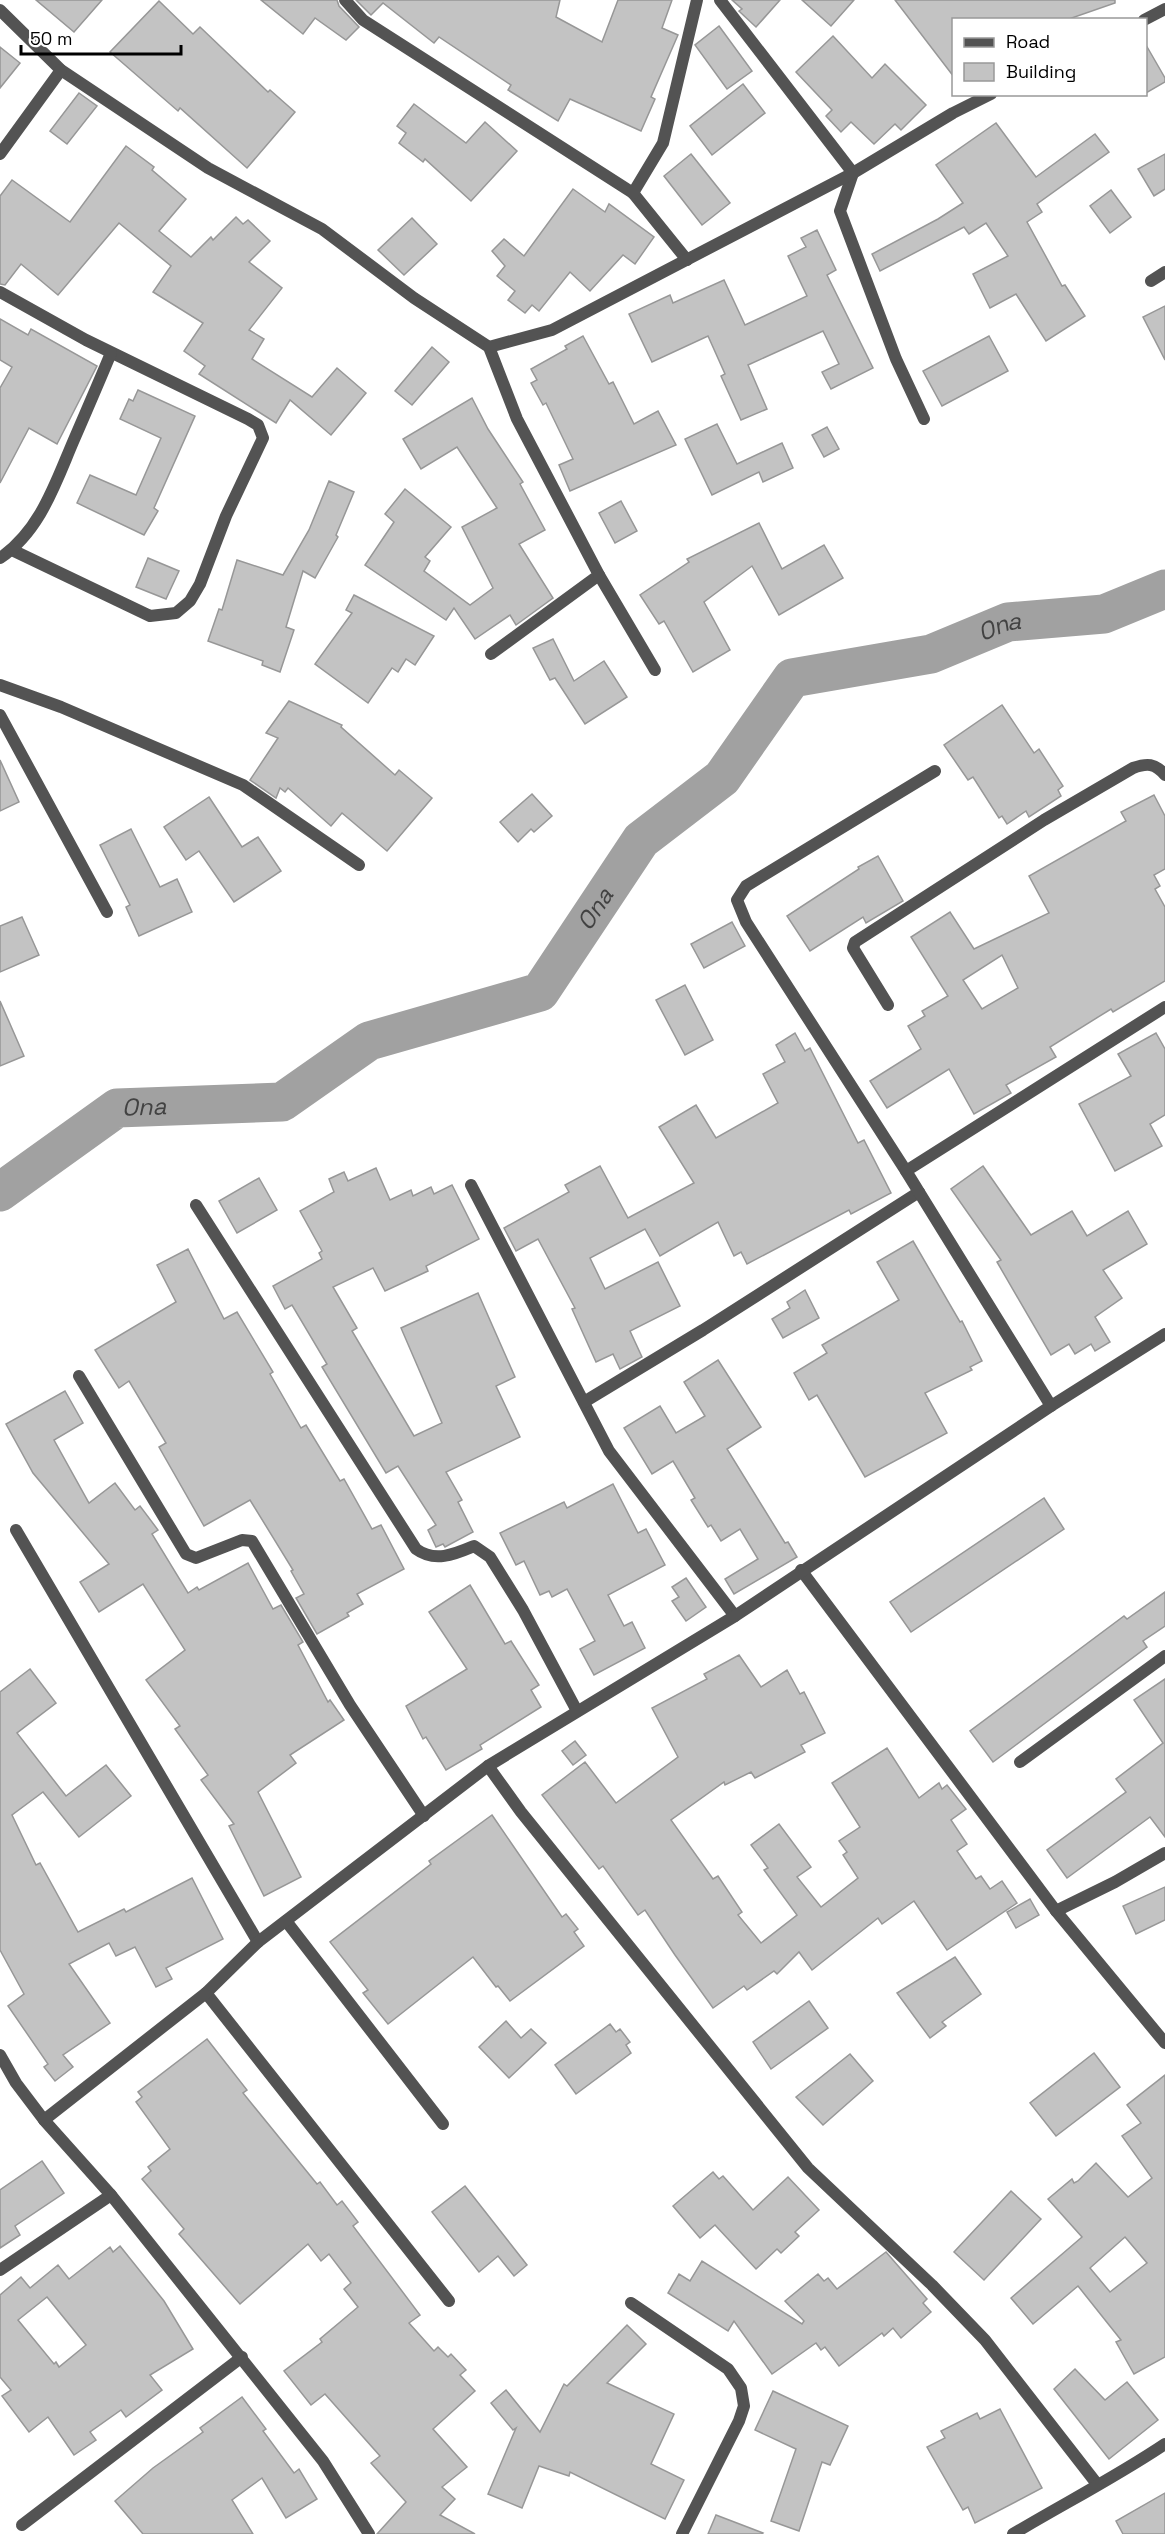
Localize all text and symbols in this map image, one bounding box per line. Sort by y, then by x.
scale bar [21,18,182,56]
legend [952,18,1147,96]
text: 50 m [30,27,72,50]
text: Road [1006,30,1050,53]
text: Building [1006,60,1076,83]
water label: Ona [973,605,1022,648]
water label: Ona [570,881,620,936]
water label: Ona [121,1090,167,1123]

